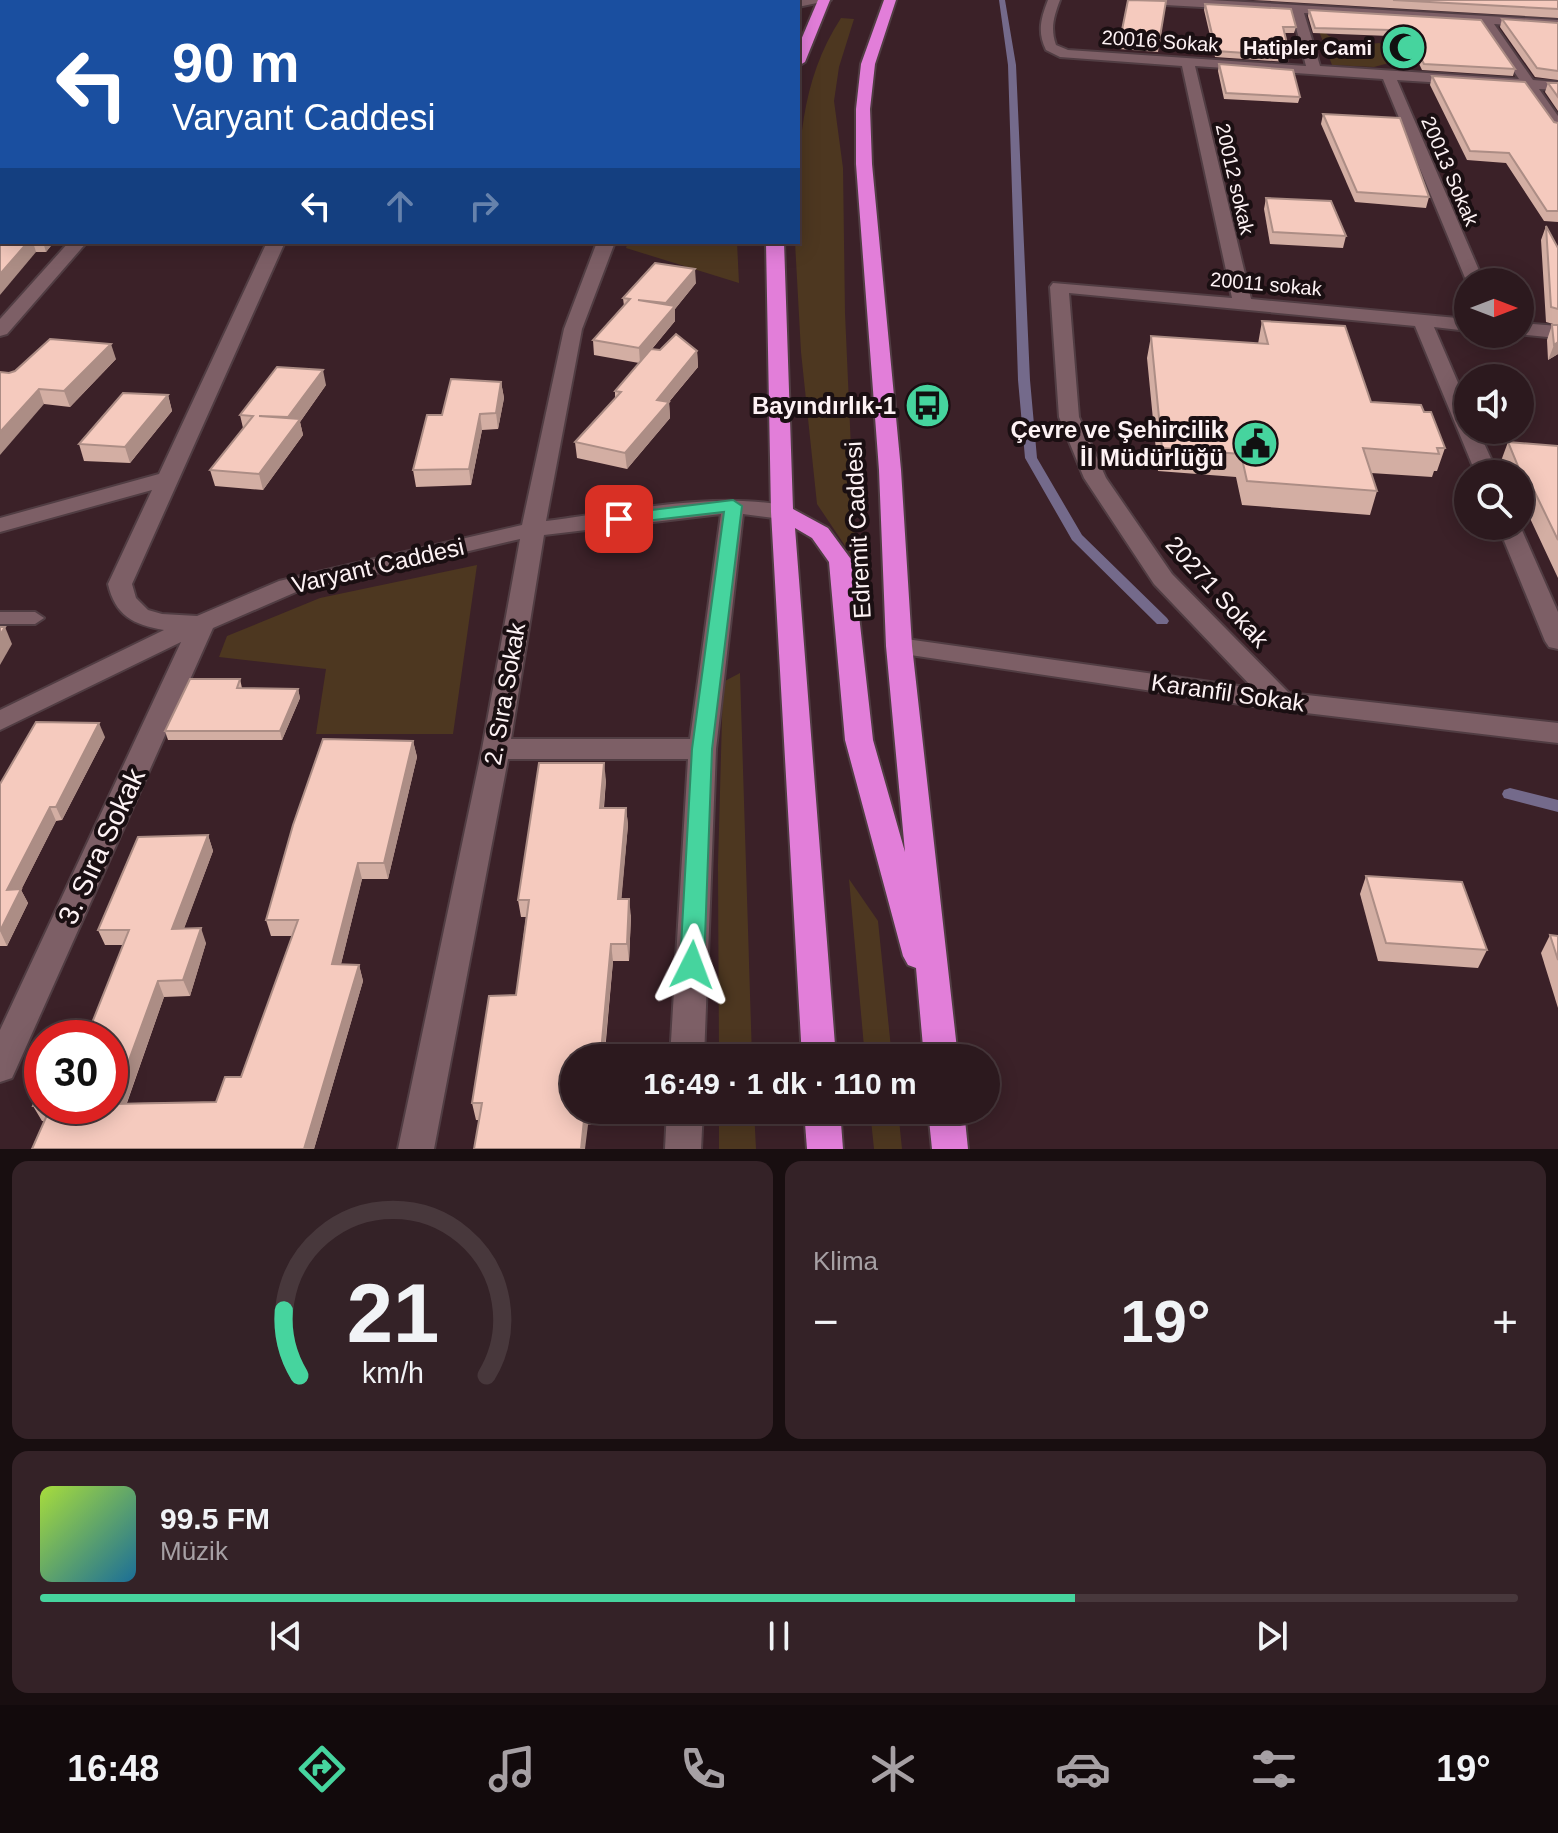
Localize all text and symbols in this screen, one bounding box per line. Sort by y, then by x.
mosque icon: Hatipler Cami [1379,24,1427,72]
street label: 20016 Sokak [1101,26,1220,56]
text: 90 m [172,31,300,94]
icon: left [40,32,144,136]
place label: Hatipler Cami [1243,37,1372,59]
text: Varyant Caddesi [172,97,435,138]
street label: 20013 Sokak [1417,113,1483,230]
street label: 20012 sokak [1212,121,1259,238]
icon: left [294,184,338,228]
icon: ahead [378,184,422,228]
icon: right [462,184,506,228]
street label: 20011 sokak [1209,268,1324,300]
north arrow [1454,268,1534,348]
map controls [1454,268,1534,540]
button: sound [1454,364,1534,444]
bus stop icon: Bayındırlık-1 [903,382,951,430]
place label: Bayındırlık-1 [752,392,896,419]
place label: Çevre ve Şehircilik İl Müdürlüğü [1011,416,1225,471]
public building icon: Çevre ve Şehircilik İl Müdürlüğü [1231,420,1279,468]
street label: Edremit Caddesi [839,441,876,619]
button: search [1454,460,1534,540]
pin [585,485,653,553]
icon: arrive [597,497,641,541]
street label: 20271 Sokak [1160,531,1275,654]
street label: Varyant Caddesi [289,533,467,598]
street label: 2. Sıra Sokak [479,620,530,767]
street label: Karanfil Sokak [1150,668,1308,717]
street label: 3. Sıra Sokak [52,763,151,929]
position arrow [650,923,734,1007]
speed limit sign: 30 [24,1020,128,1124]
text: 16:49 · 1 dk · 110 m [643,1067,917,1100]
text: Klima [813,1246,878,1276]
text: 21 [346,1267,439,1360]
text: 19° [1120,1288,1211,1355]
text: − [813,1297,839,1346]
text: + [1492,1297,1518,1346]
text: km/h [362,1357,423,1389]
text: 99.5 FM [160,1502,270,1535]
text: Müzik [160,1536,228,1566]
icon: previous [264,1614,308,1658]
icon: pause [757,1614,801,1658]
icon: next [1250,1614,1294,1658]
icon: directions [294,1741,350,1797]
icon: music [484,1741,540,1797]
icon: phone [675,1741,731,1797]
icon: climate [865,1741,921,1797]
icon: car [1055,1741,1111,1797]
icon: filters [1246,1741,1302,1797]
text: 16:48 [67,1748,159,1789]
text: 19° [1436,1748,1491,1789]

